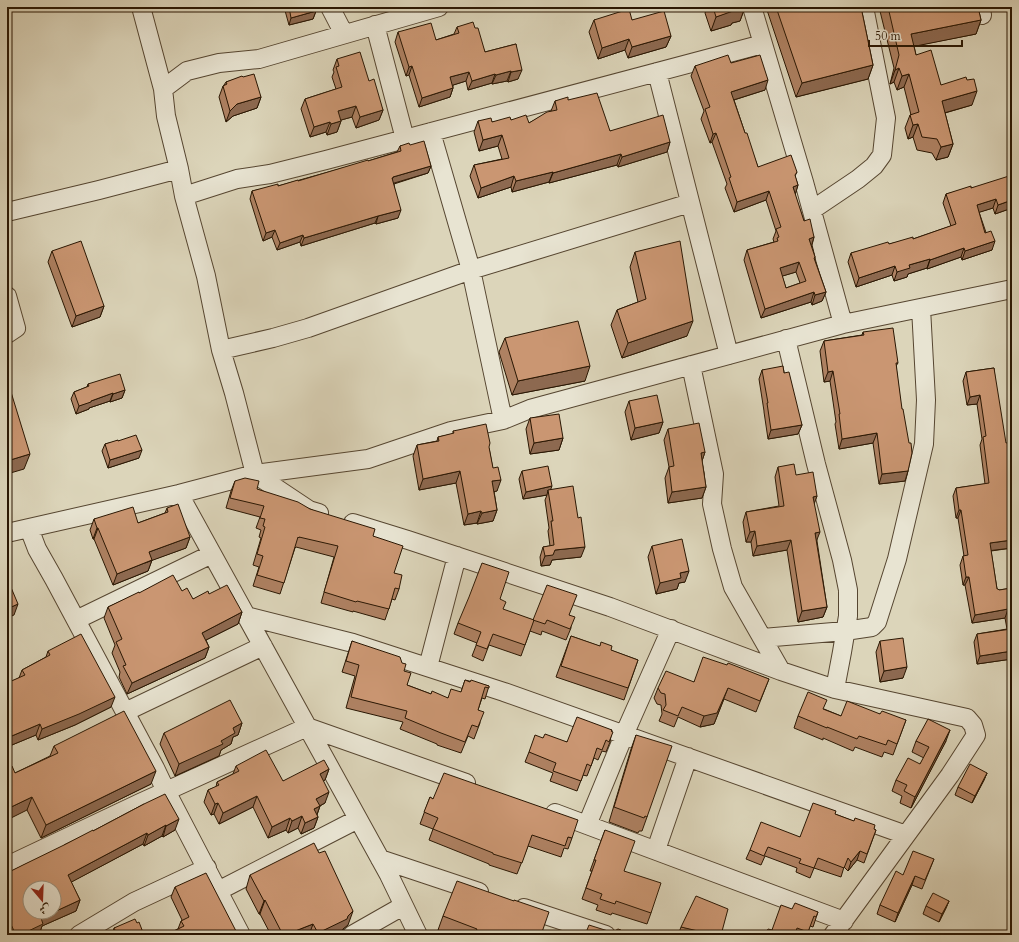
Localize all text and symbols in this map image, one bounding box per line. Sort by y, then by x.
scale bar [869,22,962,48]
text: 50 m [875,28,902,44]
north arrow [22,880,62,920]
text: ش [37,900,53,918]

